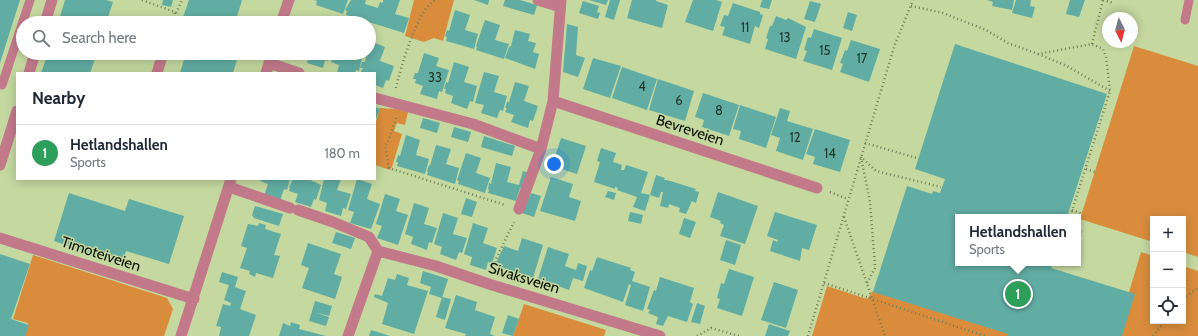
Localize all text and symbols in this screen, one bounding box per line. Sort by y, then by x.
north arrow [1102,12,1138,48]
search box [16,16,376,60]
house number: 11 [741,19,749,35]
icon: search [30,27,52,49]
text: Search here [62,29,137,47]
house number: 13 [779,29,791,45]
house number: 15 [819,42,831,58]
house number: 17 [857,50,868,66]
house number: 33 [428,69,442,85]
house number: 4 [638,78,646,94]
text: Nearby [32,88,85,108]
house number: 6 [675,92,683,108]
house number: 8 [715,102,723,118]
street label: Bevreveien [654,111,726,149]
house number: 12 [789,129,801,145]
text: Hetlandshallen [70,136,168,154]
text: 1 [43,145,47,161]
text: 180 m [324,145,360,161]
house number: 14 [824,145,836,161]
text: Sports [70,154,106,170]
your location [544,154,564,174]
popup [955,214,1081,266]
map controls [1150,216,1186,324]
button: + [1150,216,1186,252]
text: Hetlandshallen [969,223,1067,241]
street label: Timoteiveien [59,233,143,275]
text: Sports [969,241,1005,257]
button: − [1150,252,1186,288]
street label: Sivaksveien [486,259,562,297]
pin: 1 [1005,279,1031,309]
button: locate [1150,288,1186,324]

